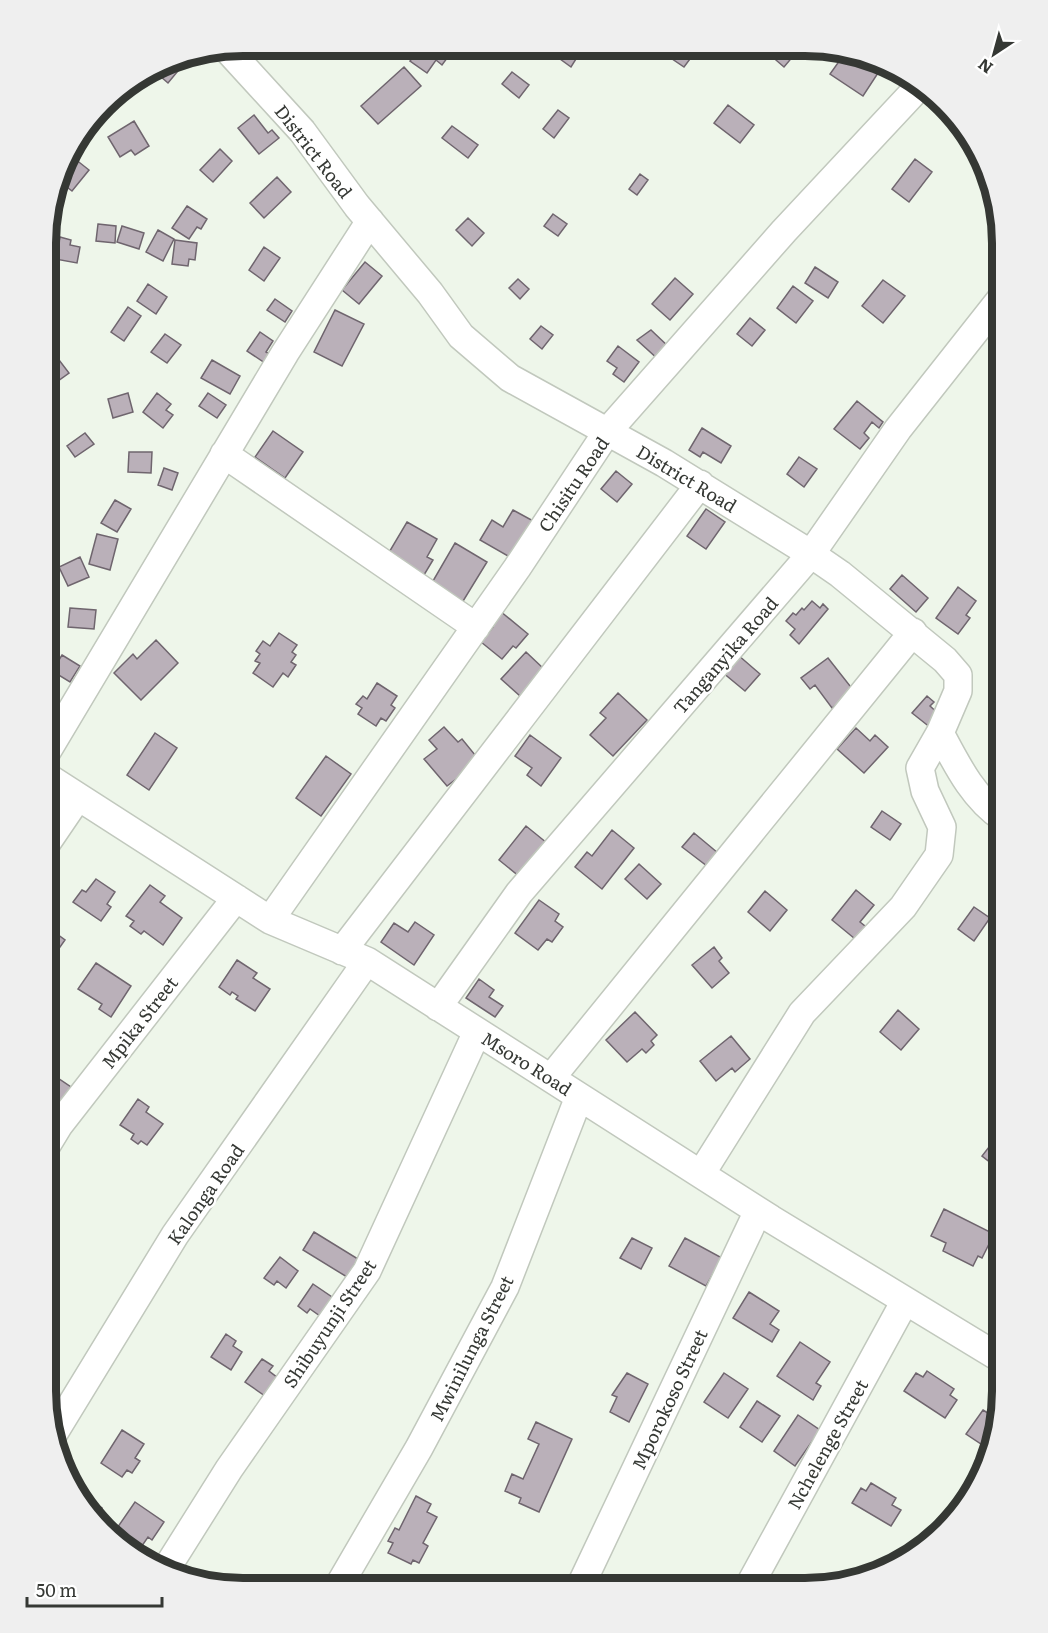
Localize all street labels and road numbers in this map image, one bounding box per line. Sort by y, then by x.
street label: District Road [269,98,359,204]
street label: Chisitu Road [531,431,615,537]
street label: District Road [632,437,742,519]
street label: Tanganyika Road [666,590,784,720]
street label: Mpika Street [94,970,184,1074]
street label: Msoro Road [476,1024,578,1102]
street label: Kalonga Road [160,1138,250,1250]
street label: Shibuyunji Street [276,1253,383,1393]
street label: Mwinilunga Street [423,1270,520,1426]
street label: Mporokoso Street [625,1324,714,1474]
street label: Nchelenge Street [780,1373,874,1514]

